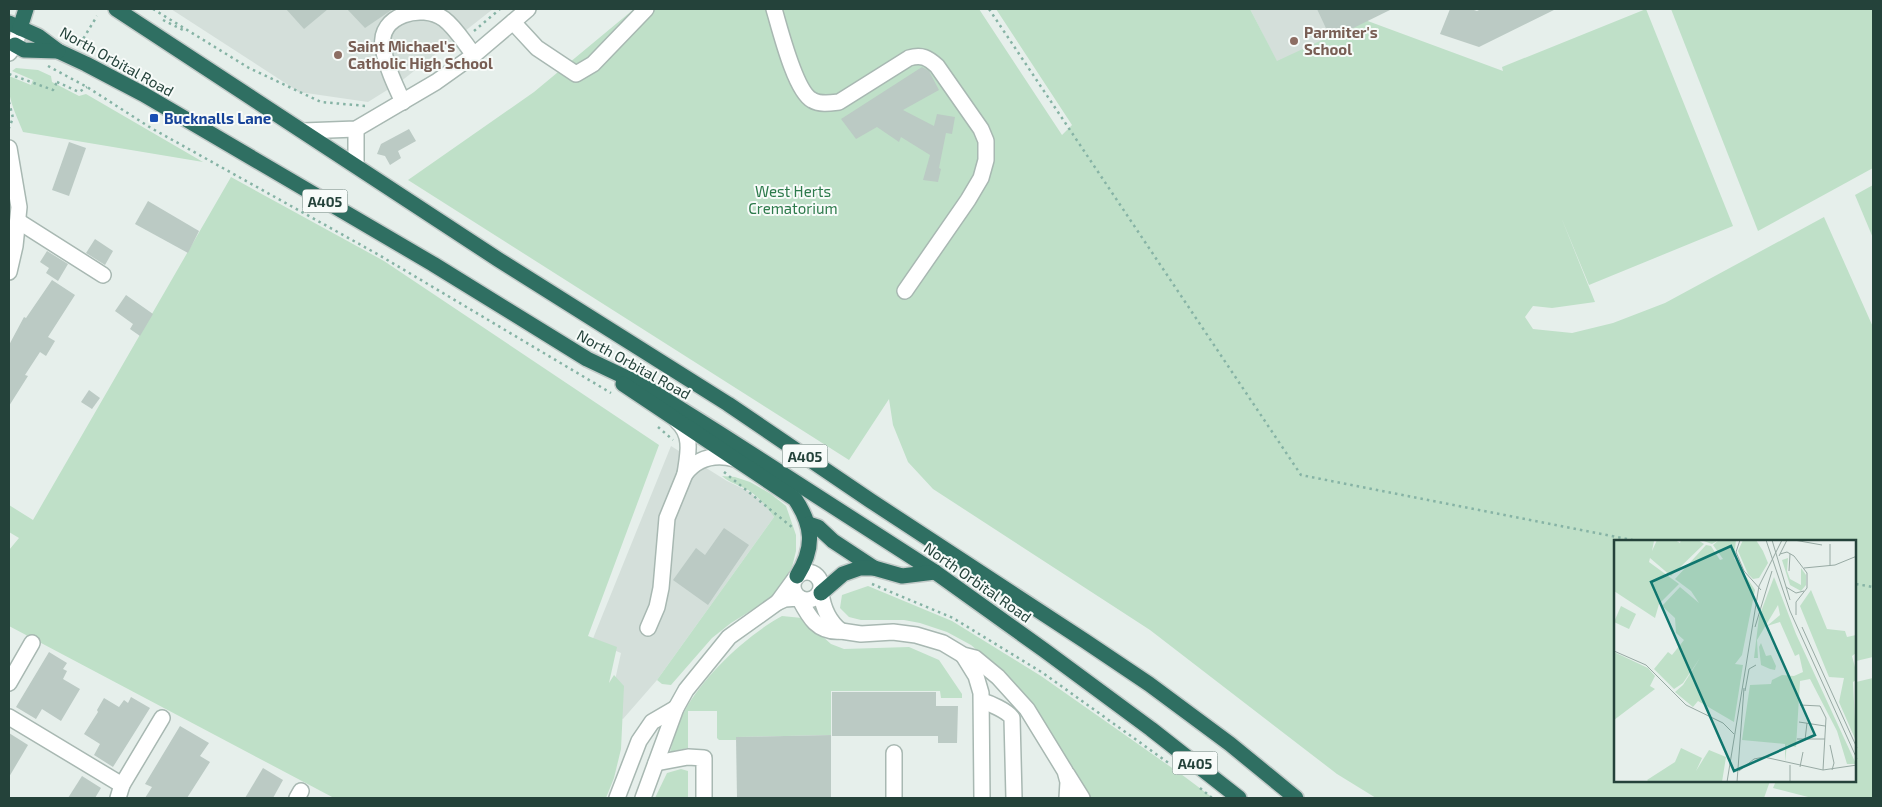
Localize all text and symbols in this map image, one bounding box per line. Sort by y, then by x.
street label: North Orbital Road [57,22,177,100]
place label: Parmiter's School [1304,23,1378,58]
marker: Parmiter's School [1288,35,1300,47]
place label: Saint Michael's Catholic High School [348,37,493,72]
marker: Saint Michael's Catholic High School [332,49,344,61]
place label: Bucknalls Lane [164,109,271,127]
marker: Bucknalls Lane [148,112,160,124]
park label: West Herts Crematorium [748,182,838,217]
road number: A405 [302,190,348,212]
street label: North Orbital Road [574,325,694,403]
road number: A405 [782,444,828,468]
street label: North Orbital Road [921,538,1035,626]
inset map [1614,540,1857,782]
road number: A405 [1172,751,1218,774]

